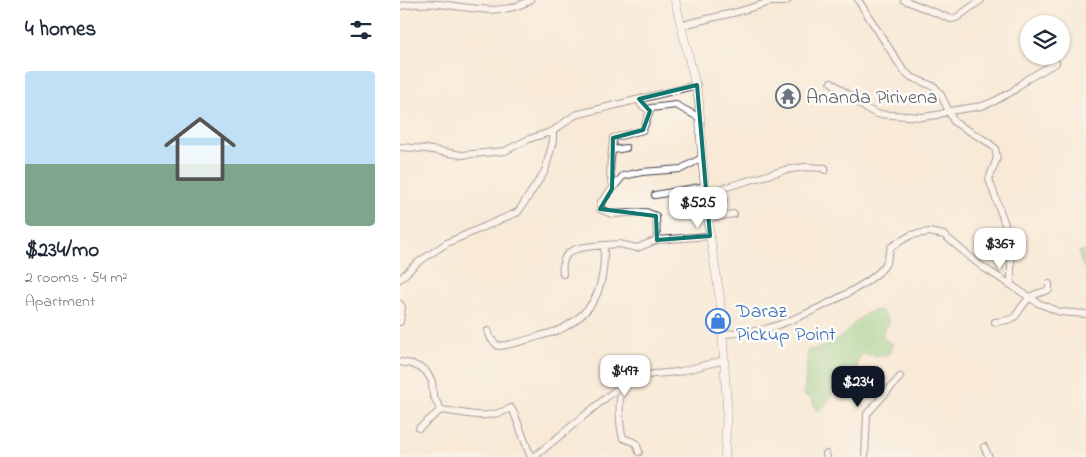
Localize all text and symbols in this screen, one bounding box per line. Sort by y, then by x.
text: 4 homes [25,15,96,45]
map controls [1020,15,1070,65]
button: layers [1020,15,1070,65]
icon: filters [347,16,375,44]
temple icon: Ananda Pirivena [775,83,801,109]
place label: Ananda Pirivena [806,84,938,113]
icon: home [155,104,245,194]
pin: $525 [668,186,728,229]
text: $525 [680,191,716,215]
pin: $367 [970,228,1030,270]
text: $367 [985,232,1015,256]
text: $234/mo [25,236,99,266]
text: 2 rooms · 54 m² [25,266,127,290]
text: Apartment [25,290,95,314]
place label: Daraz Pickup Point [735,298,836,350]
shop icon: Daraz Pickup Point [705,308,731,334]
pin: $497 [595,354,655,397]
text: $497 [611,359,639,383]
pin: $234 [828,366,888,408]
text: $234 [843,370,873,394]

